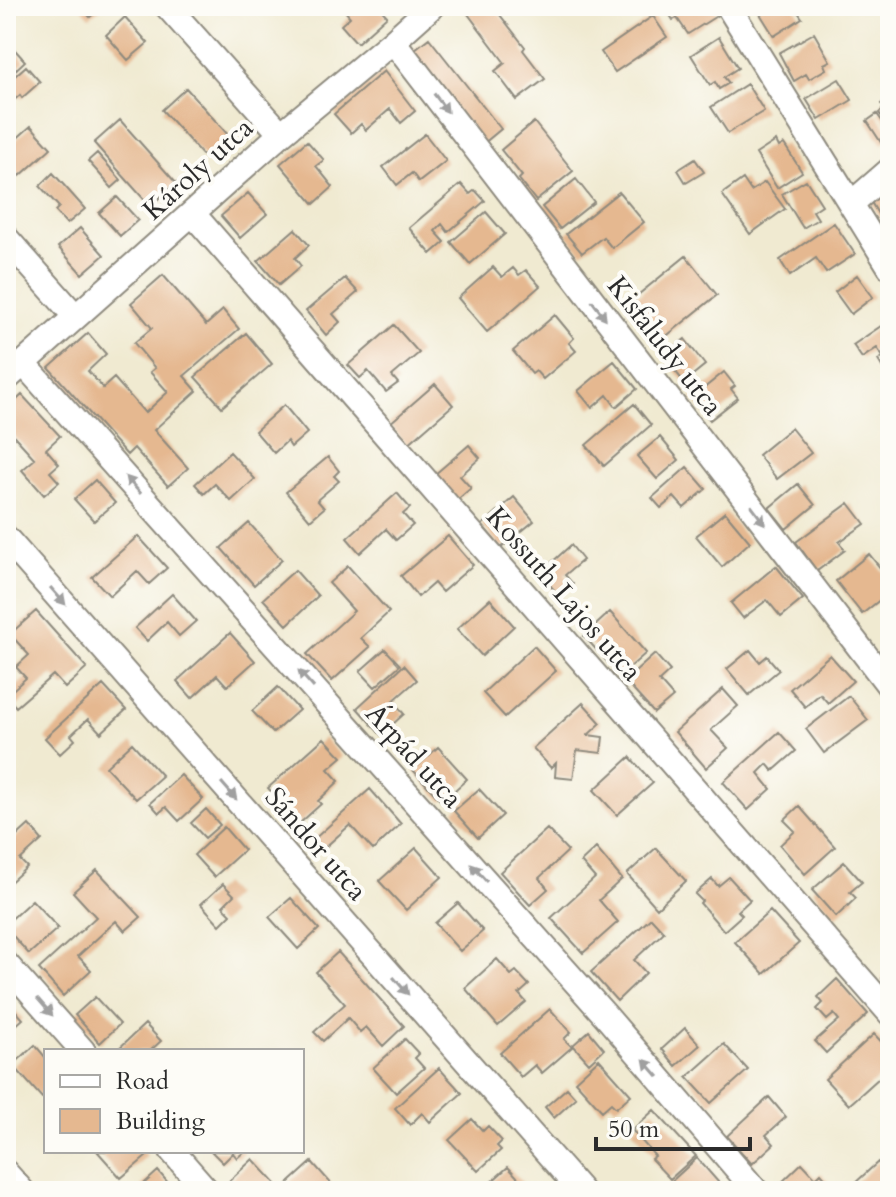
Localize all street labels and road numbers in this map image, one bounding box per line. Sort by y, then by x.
street label: Károly utca [134,109,262,229]
street label: Kisfaludy utca [598,268,732,424]
street label: Kossuth Lajos utca [478,499,650,689]
street label: Árpád utca [357,695,471,817]
street label: Sándor utca [256,779,376,909]

